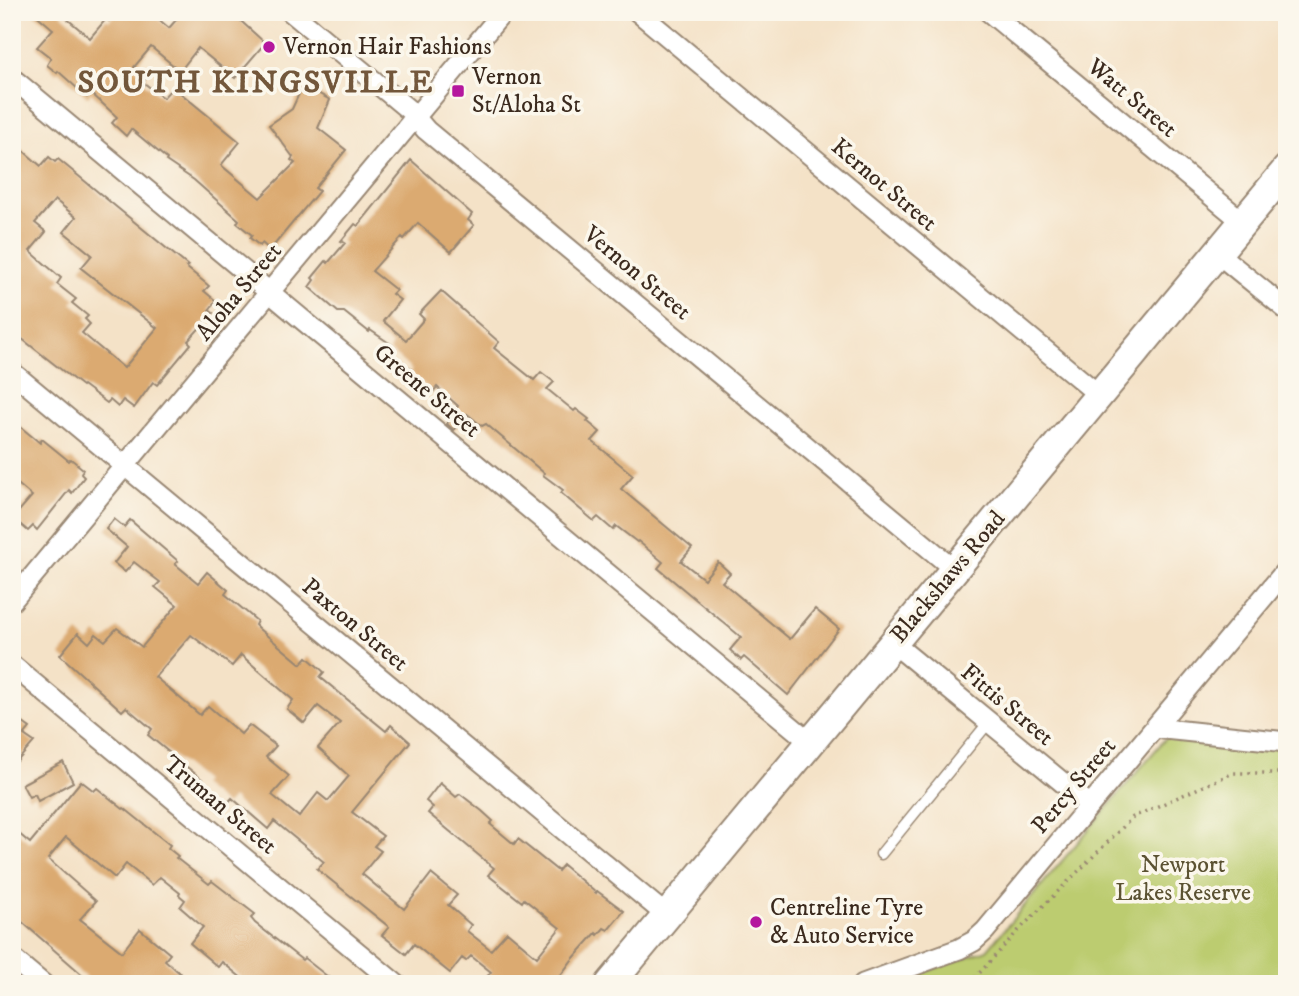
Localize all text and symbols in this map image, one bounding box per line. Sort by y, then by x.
place label: Vernon Hair Fashions [282,32,491,62]
marker: Vernon Hair Fashions [261,39,277,55]
street label: Watt Street [1080,51,1183,144]
place label: Vernon St/Aloha St [471,62,581,120]
district label: SOUTH KINGSVILLE [78,63,434,103]
marker: Vernon St/Aloha St [450,83,466,99]
street label: Kernot Street [825,132,943,238]
street label: Vernon Street [576,219,697,327]
street label: Aloha Street [189,237,289,347]
street label: Greene Street [368,338,487,444]
street label: Blackshaws Road [884,505,1012,649]
street label: Paxton Street [296,572,415,678]
street label: Fittis Street [954,657,1060,753]
street label: Percy Street [1025,732,1123,840]
street label: Truman Street [157,749,283,861]
park label: Newport Lakes Reserve [1115,850,1251,908]
place label: Centreline Tyre & Auto Service [770,893,923,951]
marker: Centreline Tyre & Auto Service [748,914,764,930]

